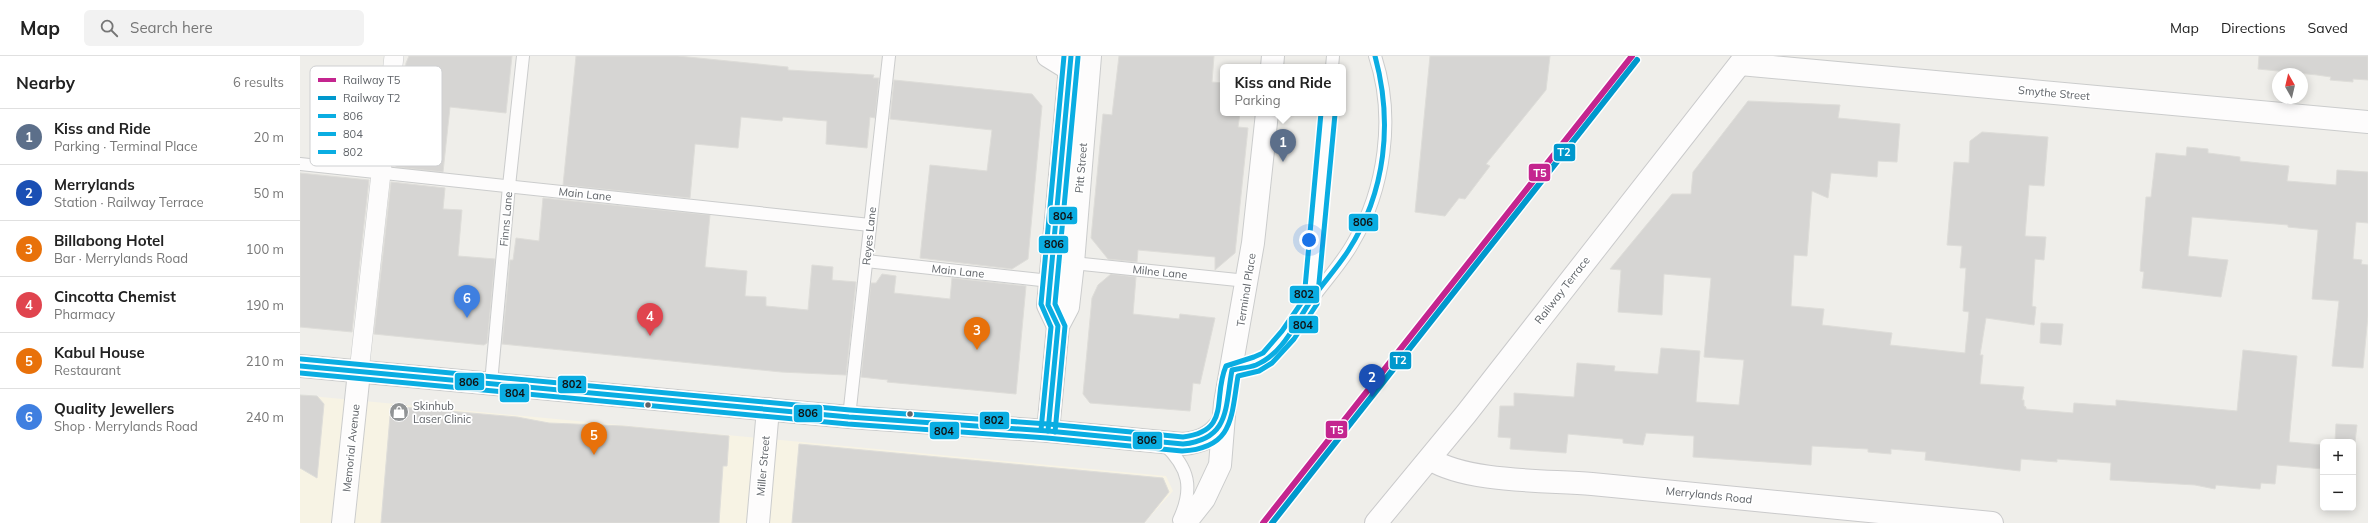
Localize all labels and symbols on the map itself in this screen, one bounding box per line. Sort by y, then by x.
legend [310,66,442,166]
north arrow [2272,68,2308,104]
text: Railway T5 [343,73,401,87]
street label: Smythe Street [2018,83,2091,103]
text: Railway T2 [343,91,401,105]
text: 806 [343,109,363,123]
text: 804 [343,127,363,141]
pin: 1 [1270,129,1296,162]
street label: Pitt Street [1072,142,1090,194]
line badge: T2 [1553,143,1576,162]
text: 802 [343,145,363,159]
text: T2 [1557,145,1571,159]
line badge: T5 [1528,163,1551,182]
text: T5 [1533,166,1547,180]
street label: Main Lane [558,184,612,204]
street label: Finns Lane [497,191,515,247]
street label: Reyes Lane [859,206,879,266]
line badge: 804 [1048,206,1078,225]
text: 804 [1053,209,1073,223]
line badge: 806 [1348,213,1379,232]
text: 806 [1353,215,1373,229]
your location [1299,230,1319,250]
line badge: 806 [1038,235,1069,254]
text: 806 [1044,237,1064,251]
street label: Terminal Place [1233,252,1259,328]
street label: Railway Terrace [1531,253,1593,327]
street label: Main Lane [931,261,985,281]
street label: Milne Lane [1132,262,1188,282]
pin: 6 [454,285,480,318]
line badge: 802 [1289,285,1320,304]
text: 802 [1294,287,1314,301]
pin: 4 [637,303,663,336]
line badge: 804 [1288,315,1319,334]
pin: 3 [964,317,990,350]
text: 804 [1293,318,1313,332]
line badge: T2 [1389,351,1412,370]
text: T2 [1393,353,1407,367]
pin: 2 [1359,364,1385,397]
line badge: 806 [454,372,485,391]
text: 806 [459,375,479,389]
line badge: 802 [557,375,587,394]
text: 802 [562,377,582,391]
line badge: 804 [499,383,530,403]
text: 804 [505,386,525,400]
place label: Skinhub Laser Clinic [413,399,472,426]
unlabelled marker [643,400,653,410]
shop icon: Skinhub Laser Clinic [388,401,410,423]
street label: Memorial Avenue [339,403,363,493]
line badge: 806 [793,404,823,423]
text: 806 [798,406,818,420]
unlabelled marker [905,409,915,419]
line badge: 802 [979,411,1010,430]
text: 802 [984,413,1004,427]
line badge: T5 [1325,420,1348,439]
line badge: 804 [929,421,960,440]
pin: 5 [581,422,607,455]
text: T5 [1330,423,1344,437]
text: 804 [934,424,954,438]
line badge: 806 [1132,431,1163,450]
text: 806 [1137,433,1157,447]
street label: Miller Street [753,435,773,497]
street label: Merrylands Road [1665,483,1753,507]

